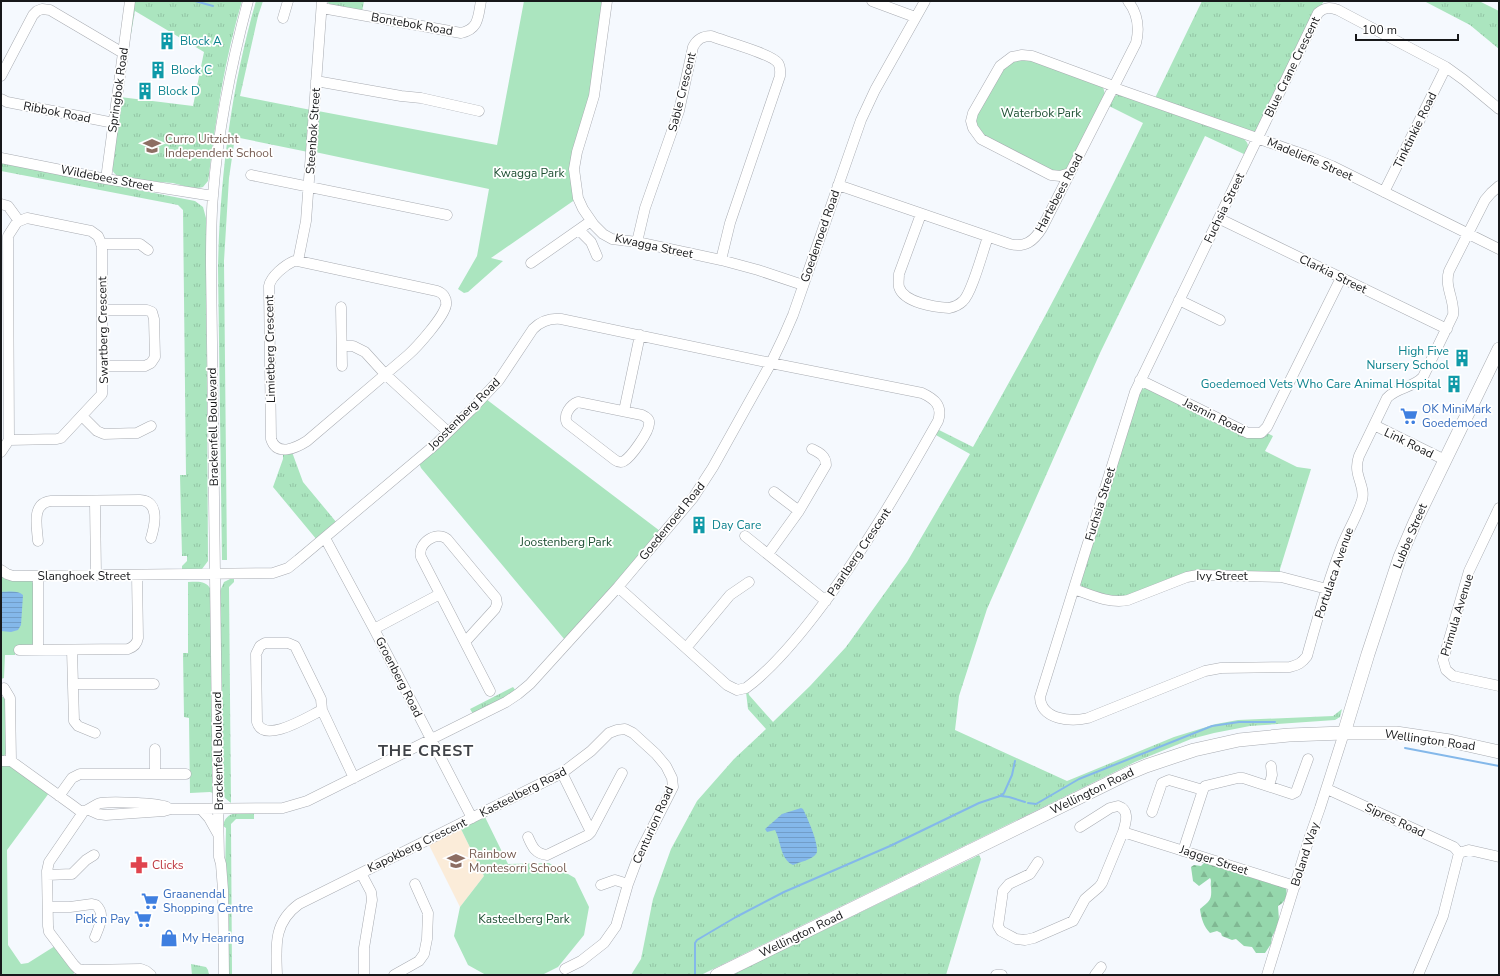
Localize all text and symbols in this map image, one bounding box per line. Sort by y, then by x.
street label: Bontebok Road [370,9,454,39]
street label: Blue Crane Crescent [1261,13,1324,120]
scale bar [1356,16,1458,42]
text: 100 m [1362,22,1397,38]
building icon: Block A [157,31,177,51]
place label: Block A [180,33,222,49]
street label: Springbok Road [104,46,132,134]
street label: Sable Crescent [664,50,700,133]
building icon: Block C [148,60,168,80]
place label: Block C [171,62,212,78]
building icon: Block D [135,81,155,101]
place label: Block D [158,83,200,99]
street label: Steenbok Street [302,86,324,175]
street label: Tinktinkie Road [1390,89,1440,171]
street label: Ribbok Road [22,98,92,126]
park label: Waterbok Park [1001,105,1082,121]
place label: Curro Uitzicht Independent School [165,131,273,161]
street label: Madeliefie Street [1265,134,1356,185]
school or university icon: Curro Uitzicht Independent School [142,136,162,156]
street label: Hartebees Road [1031,151,1087,235]
street label: Wildebees Street [59,161,156,195]
park label: Kwagga Park [494,165,565,181]
street label: Fuchsia Street [1200,169,1248,246]
street label: Goedemoed Road [797,188,843,284]
street label: Kwagga Street [613,230,695,262]
street label: Clarkia Street [1297,251,1370,298]
street label: Swartberg Crescent [94,275,112,384]
street label: Limietberg Crescent [261,294,279,403]
place label: High Five Nursery School [1366,343,1449,373]
building icon: High Five Nursery School [1452,348,1472,368]
street label: Brackenfell Boulevard [204,368,222,486]
street label: Joostenberg Road [424,374,504,454]
building icon: Goedemoed Vets Who Care Animal Hospital [1444,374,1464,394]
place label: Goedemoed Vets Who Care Animal Hospital [1201,376,1441,392]
street label: Jasmin Road [1180,394,1248,438]
place label: OK MiniMark Goedemoed [1422,401,1492,431]
supermarket icon: OK MiniMark Goedemoed [1399,406,1419,426]
street label: Link Road [1382,424,1436,462]
street label: Fuchsia Street [1081,464,1119,543]
street label: Goedemoed Road [635,478,709,564]
street label: Lubbe Street [1389,500,1431,571]
street label: Paarlberg Crescent [824,504,895,599]
building icon: Day Care [689,515,709,535]
place label: Day Care [712,517,761,533]
street label: Portulaca Avenue [1311,525,1357,621]
park label: Joostenberg Park [519,534,613,550]
street label: Slanghoek Street [38,568,131,584]
street label: Ivy Street [1196,568,1249,584]
street label: Primula Avenue [1437,572,1477,658]
street label: Groenberg Road [372,634,426,720]
street label: Brackenfell Boulevard [209,692,227,810]
street label: Wellington Road [1384,726,1476,754]
district label: THE CREST [378,740,474,762]
street label: Kasteelberg Road [477,763,569,821]
street label: Wellington Road [1047,764,1137,818]
street label: Centurion Road [629,784,677,866]
street label: Sipres Road [1362,799,1428,841]
street label: Kapokberg Crescent [365,814,470,876]
street label: Boland Way [1287,819,1323,888]
street label: Jagger Street [1177,841,1251,879]
place label: Rainbow Montesorri School [469,846,567,876]
school or university icon: Rainbow Montesorri School [446,851,466,871]
pharmacy icon: Clicks [129,855,149,875]
place label: Clicks [152,857,184,873]
place label: Graanendal Shopping Centre [163,886,253,916]
supermarket icon: Graanendal Shopping Centre [140,891,160,911]
street label: Wellington Road [756,907,846,961]
supermarket icon: Pick n Pay [133,909,153,929]
place label: Pick n Pay [75,911,131,927]
park label: Kasteelberg Park [478,911,571,927]
shop icon: My Hearing [159,928,179,948]
place label: My Hearing [182,930,244,946]

